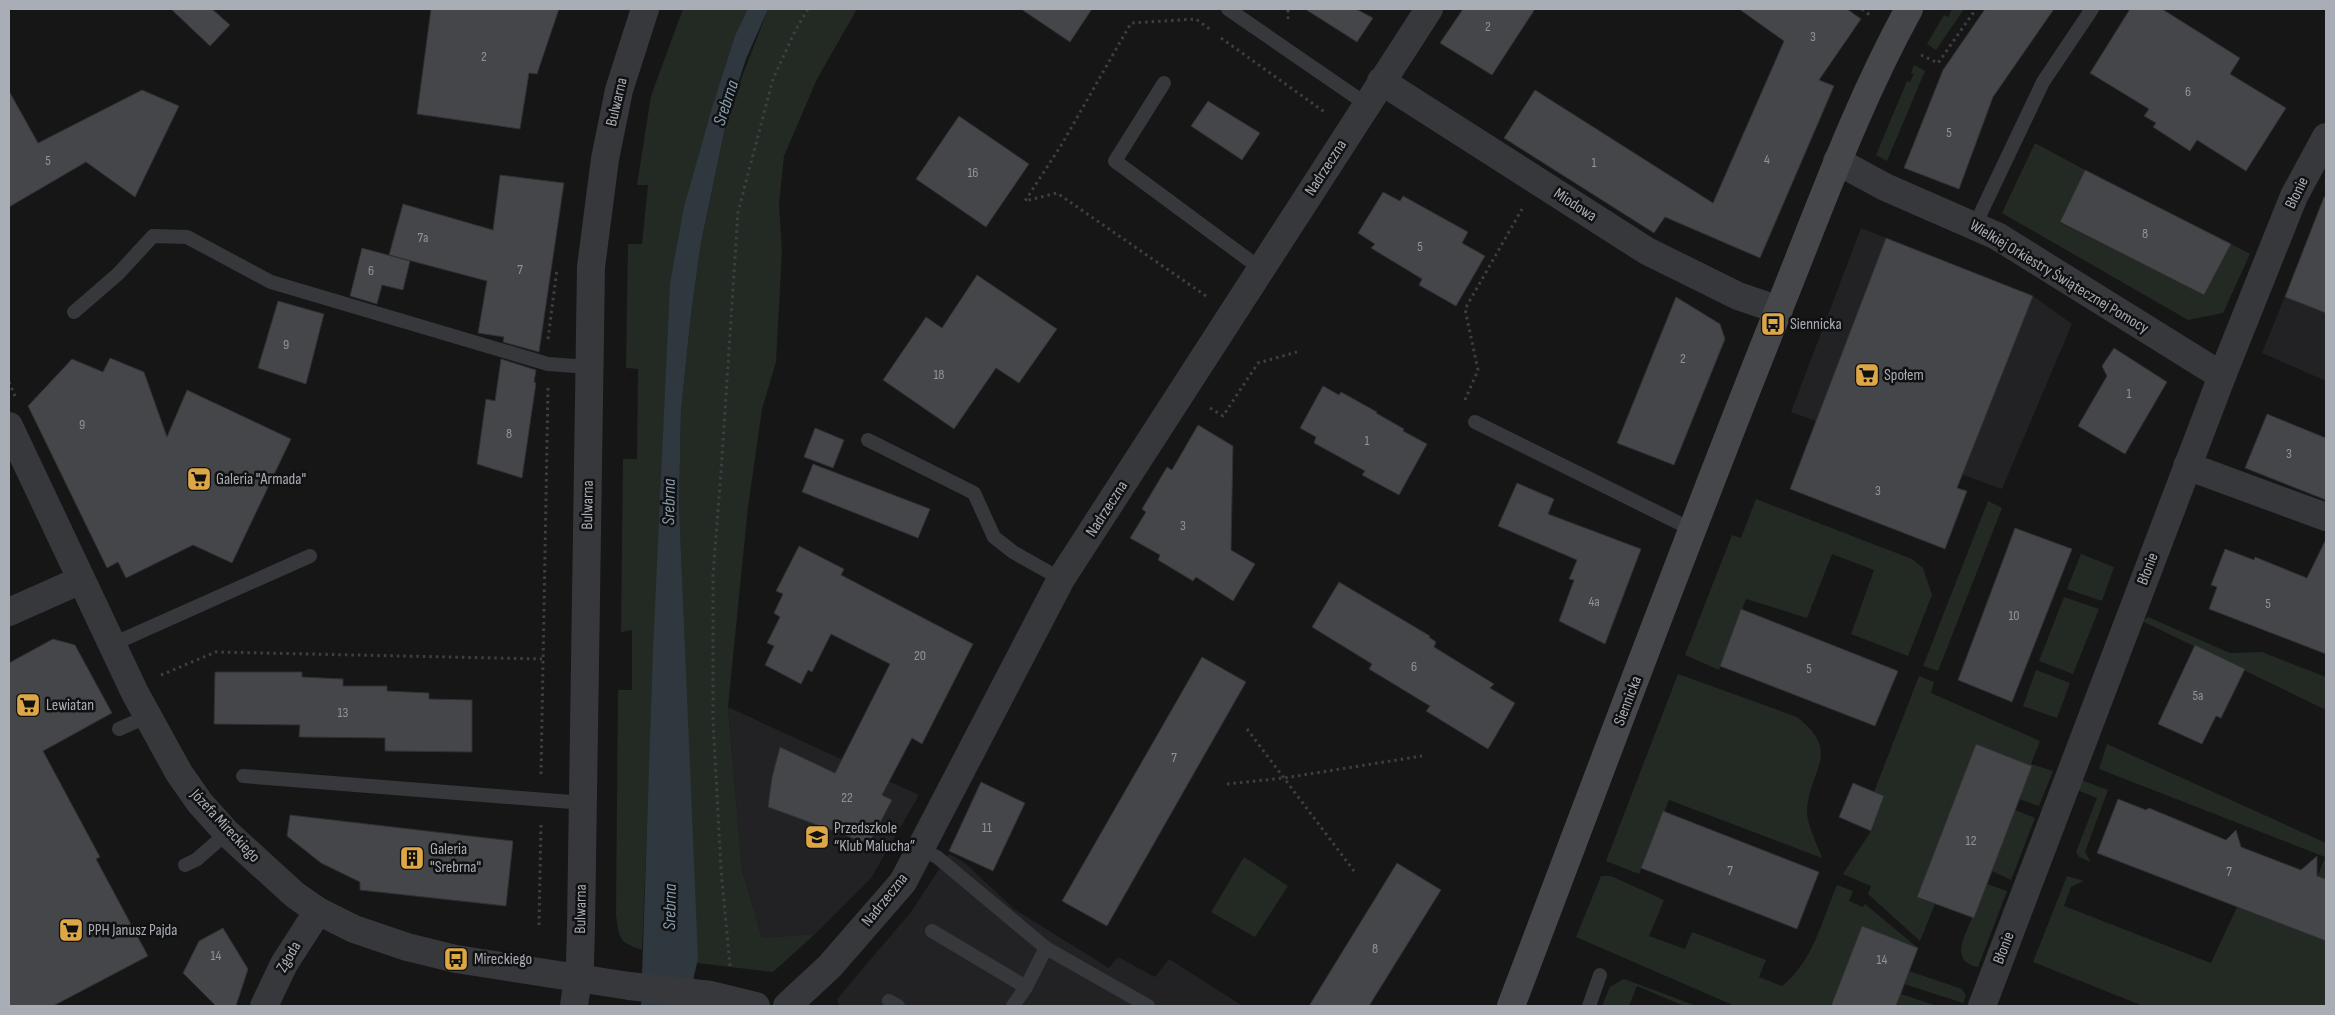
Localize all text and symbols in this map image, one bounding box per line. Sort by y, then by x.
house number: 2 [1485,18,1491,35]
house number: 3 [1810,28,1816,45]
house number: 2 [481,48,487,65]
street label: Bulwarna [602,76,632,128]
water label: Srebrna [709,77,743,128]
house number: 6 [2185,83,2191,100]
house number: 5 [1946,124,1952,141]
street label: Nadrzeczna [1301,137,1351,199]
house number: 4 [1764,151,1770,168]
house number: 5 [45,152,51,169]
house number: 1 [1592,154,1597,171]
house number: 16 [967,164,979,181]
street label: Błonie [2281,174,2313,212]
street label: Miodowa [1550,184,1600,226]
street label: Wielkiej Orkiestry Świątecznej Pomocy [1966,216,2152,338]
house number: 8 [2142,225,2148,242]
house number: 7a [418,229,428,246]
house number: 5 [1417,238,1423,255]
house number: 7 [517,261,523,278]
house number: 6 [368,262,374,279]
bus stop icon: Siennicka [1760,311,1786,337]
place label: Siennicka [1790,315,1842,334]
house number: 9 [283,336,289,353]
house number: 2 [1680,350,1686,367]
supermarket icon: Społem [1854,362,1880,388]
house number: 18 [933,366,945,383]
place label: Społem [1884,366,1924,385]
house number: 1 [2127,385,2132,402]
house number: 9 [79,416,85,433]
house number: 8 [506,425,512,442]
house number: 1 [1365,432,1370,449]
house number: 3 [2286,445,2292,462]
supermarket icon: Galeria "Armada" [186,466,212,492]
place label: Galeria "Armada" [216,470,306,489]
water label: Srebrna [658,478,680,525]
street label: Nadrzeczna [1082,478,1132,540]
street label: Bulwarna [578,480,598,530]
house number: 3 [1875,482,1881,499]
house number: 3 [1180,517,1186,534]
street label: Błonie [2133,550,2163,588]
house number: 4a [1588,593,1600,610]
house number: 5 [2265,595,2271,612]
house number: 10 [2008,607,2020,624]
house number: 20 [914,647,926,664]
house number: 6 [1411,658,1417,675]
house number: 5 [1806,660,1812,677]
street label: Siennicka [1610,674,1646,728]
house number: 5a [2192,687,2204,704]
supermarket icon: Lewiatan [15,692,41,718]
place label: Lewiatan [46,696,94,715]
house number: 13 [338,704,349,721]
house number: 7 [1171,749,1177,766]
street label: Józefa Mireckiego [186,785,264,866]
house number: 22 [841,789,853,806]
place label: Przedszkole “Klub Malucha” [834,819,915,856]
house number: 11 [982,819,992,836]
school or university icon: Przedszkole “Klub Malucha” [804,824,830,850]
house number: 12 [1966,832,1977,849]
place label: Galeria "Srebrna" [430,840,481,877]
building icon: Galeria "Srebrna" [399,845,425,871]
house number: 7 [1727,862,1733,879]
house number: 7 [2226,863,2232,880]
street label: Nadrzeczna [858,870,912,930]
water label: Srebrna [659,883,681,930]
street label: Bulwarna [571,884,591,934]
supermarket icon: PPH Janusz Pajda [58,917,84,943]
place label: PPH Janusz Pajda [88,921,177,940]
street label: Błonie [1989,929,2019,967]
street label: Zgoda [273,938,305,976]
house number: 8 [1372,940,1378,957]
bus stop icon: Mireckiego [443,946,469,972]
house number: 14 [211,947,222,964]
place label: Mireckiego [474,950,532,969]
house number: 14 [1877,951,1888,968]

